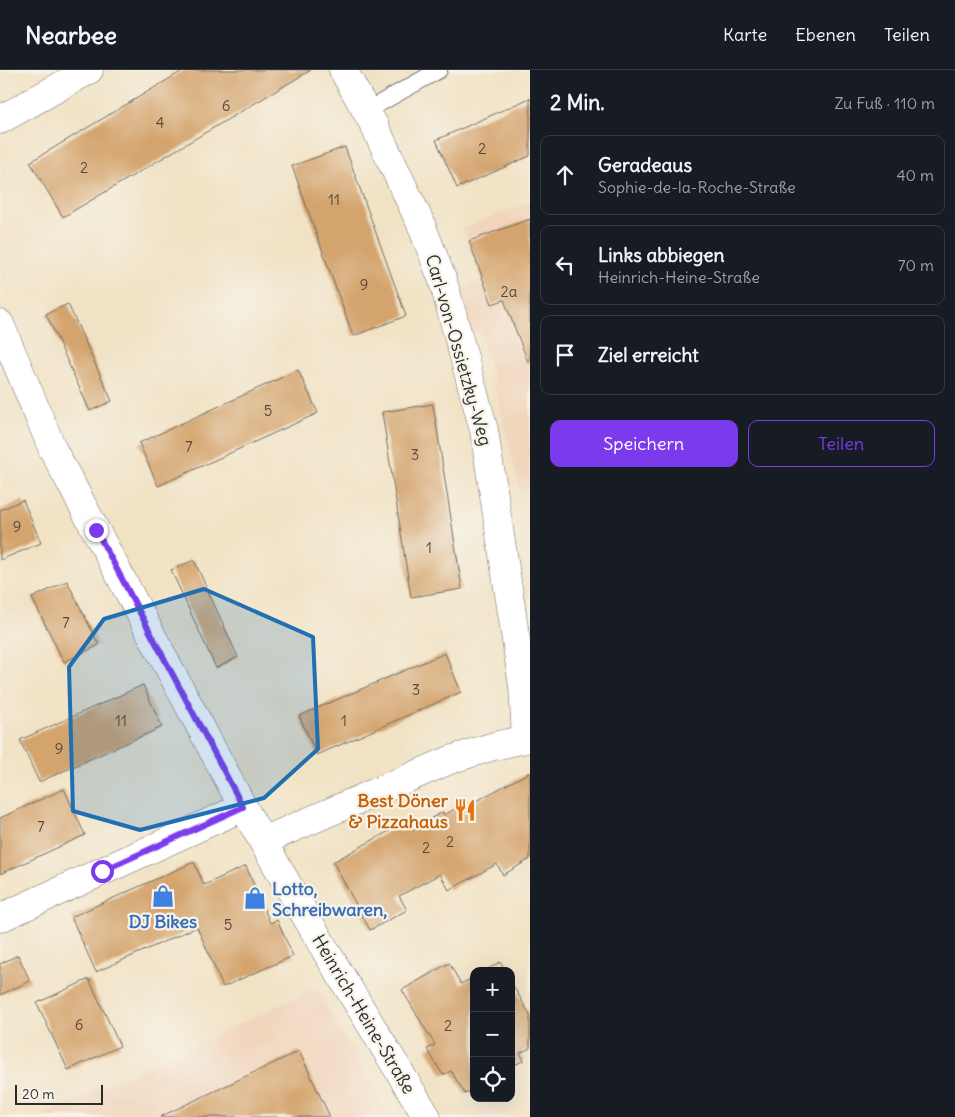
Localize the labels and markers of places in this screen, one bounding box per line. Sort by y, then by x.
place label: Best Döner & Pizzahaus [348,789,449,833]
restaurant icon: Best Döner & Pizzahaus [452,797,478,823]
place label: Lotto, Schreibwaren, [272,877,387,921]
shop icon: DJ Bikes [150,883,176,909]
shop icon: Lotto, Schreibwaren, [242,885,268,911]
place label: DJ Bikes [129,910,197,933]

